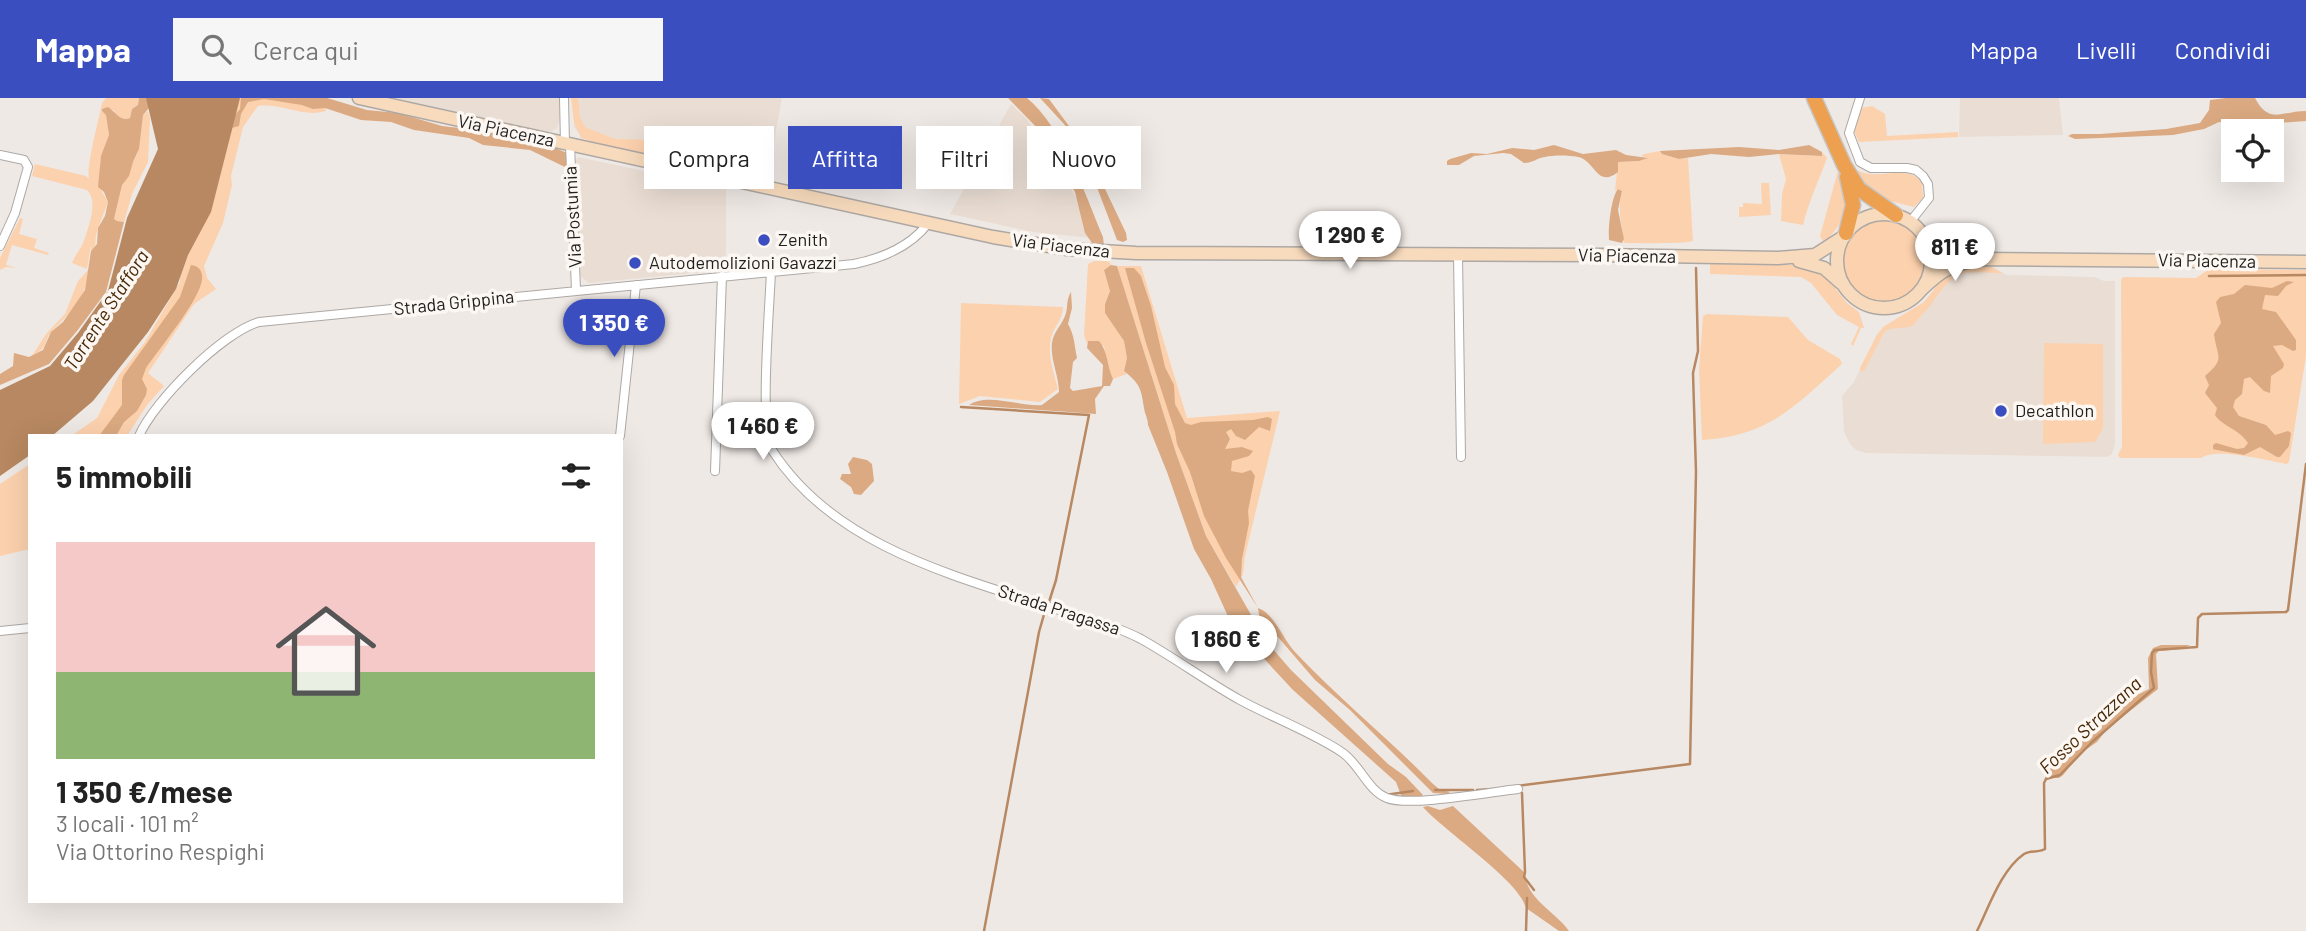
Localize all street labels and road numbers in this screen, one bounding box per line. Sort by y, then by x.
street label: Via Piacenza [456,109,557,151]
street label: Via Postumia [558,166,586,268]
street label: Via Piacenza [1011,228,1111,262]
street label: Via Piacenza [1578,243,1676,267]
street label: Via Piacenza [2158,248,2256,272]
street label: Strada Grippina [393,285,515,319]
street label: Strada Pragassa [996,579,1123,639]

